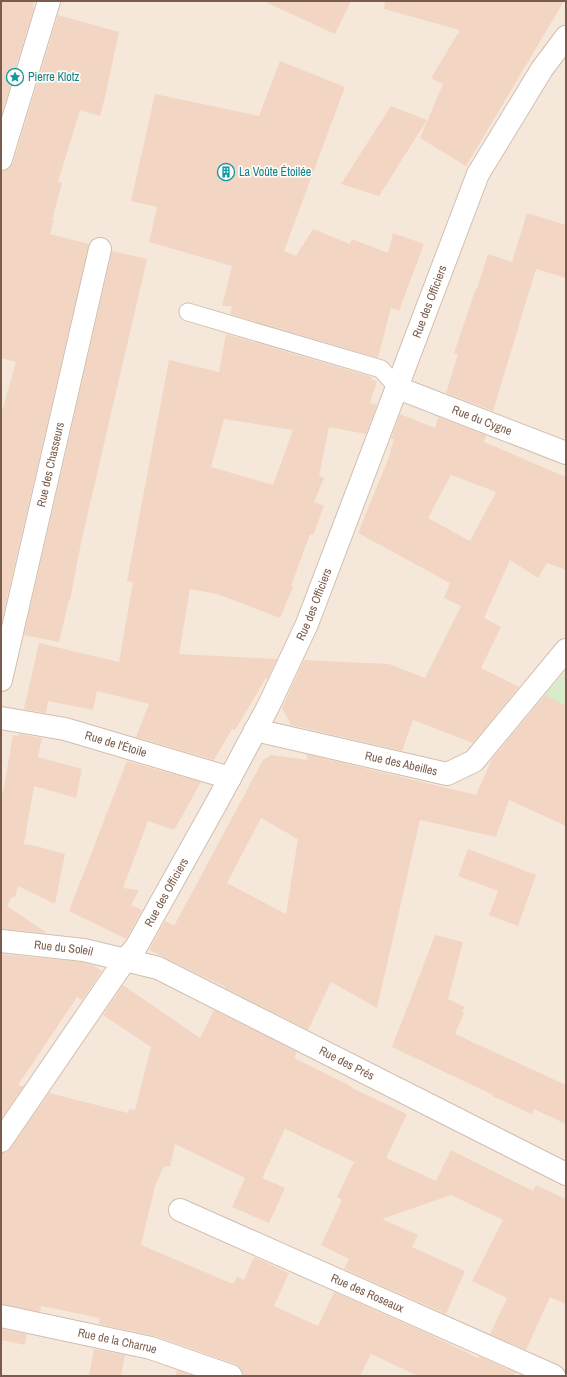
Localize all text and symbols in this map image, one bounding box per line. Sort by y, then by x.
place icon: Pierre Klotz [5,67,25,87]
place label: Pierre Klotz [28,69,79,85]
building icon: La Voûte Étoilée [216,162,236,182]
place label: La Voûte Étoilée [239,164,311,180]
street label: Rue des Officiers [408,263,451,340]
street label: Rue du Cygne [450,402,514,439]
street label: Rue des Chasseurs [33,421,68,509]
street label: Rue des Officiers [292,566,336,643]
street label: Rue de l'Étoile [83,727,149,761]
street label: Rue des Abeilles [363,747,439,780]
street label: Rue des Officiers [141,855,192,930]
street label: Rue du Soleil [33,937,95,960]
street label: Rue des Prés [316,1043,377,1084]
street label: Rue des Roseaux [328,1270,407,1316]
street label: Rue de la Charrue [76,1325,159,1358]

